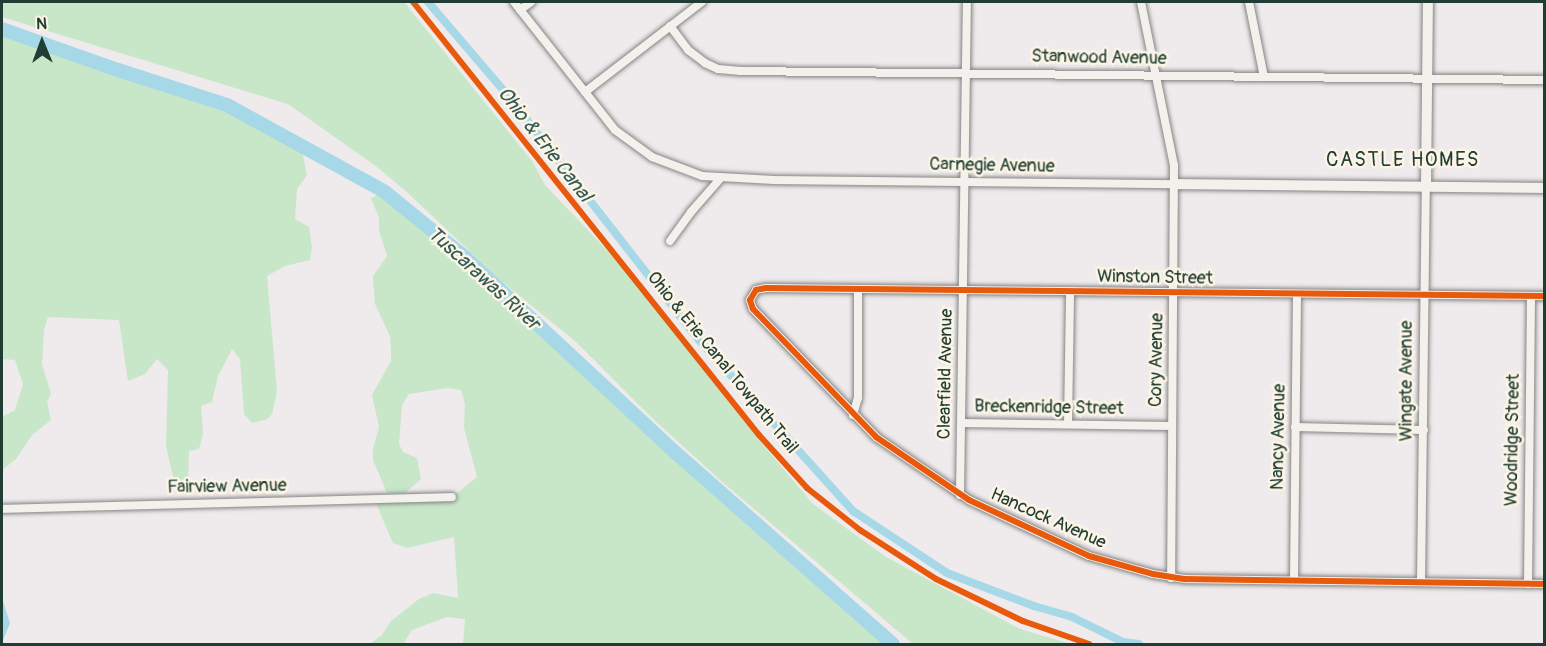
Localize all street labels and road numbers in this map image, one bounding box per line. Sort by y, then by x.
street label: Stanwood Avenue [1031,46,1167,70]
street label: Carnegie Avenue [929,154,1055,178]
street label: Winston Street [1097,266,1213,290]
street label: Ohio & Erie Canal Towpath Trail [642,268,802,458]
street label: Clearfield Avenue [934,308,958,440]
street label: Cory Avenue [1145,313,1169,407]
street label: Wingate Avenue [1396,321,1418,441]
street label: Woodridge Street [1501,374,1525,506]
street label: Nancy Avenue [1267,384,1291,490]
street label: Breckenridge Street [974,396,1124,420]
street label: Fairview Avenue [167,475,287,499]
street label: Hancock Avenue [987,484,1109,554]

